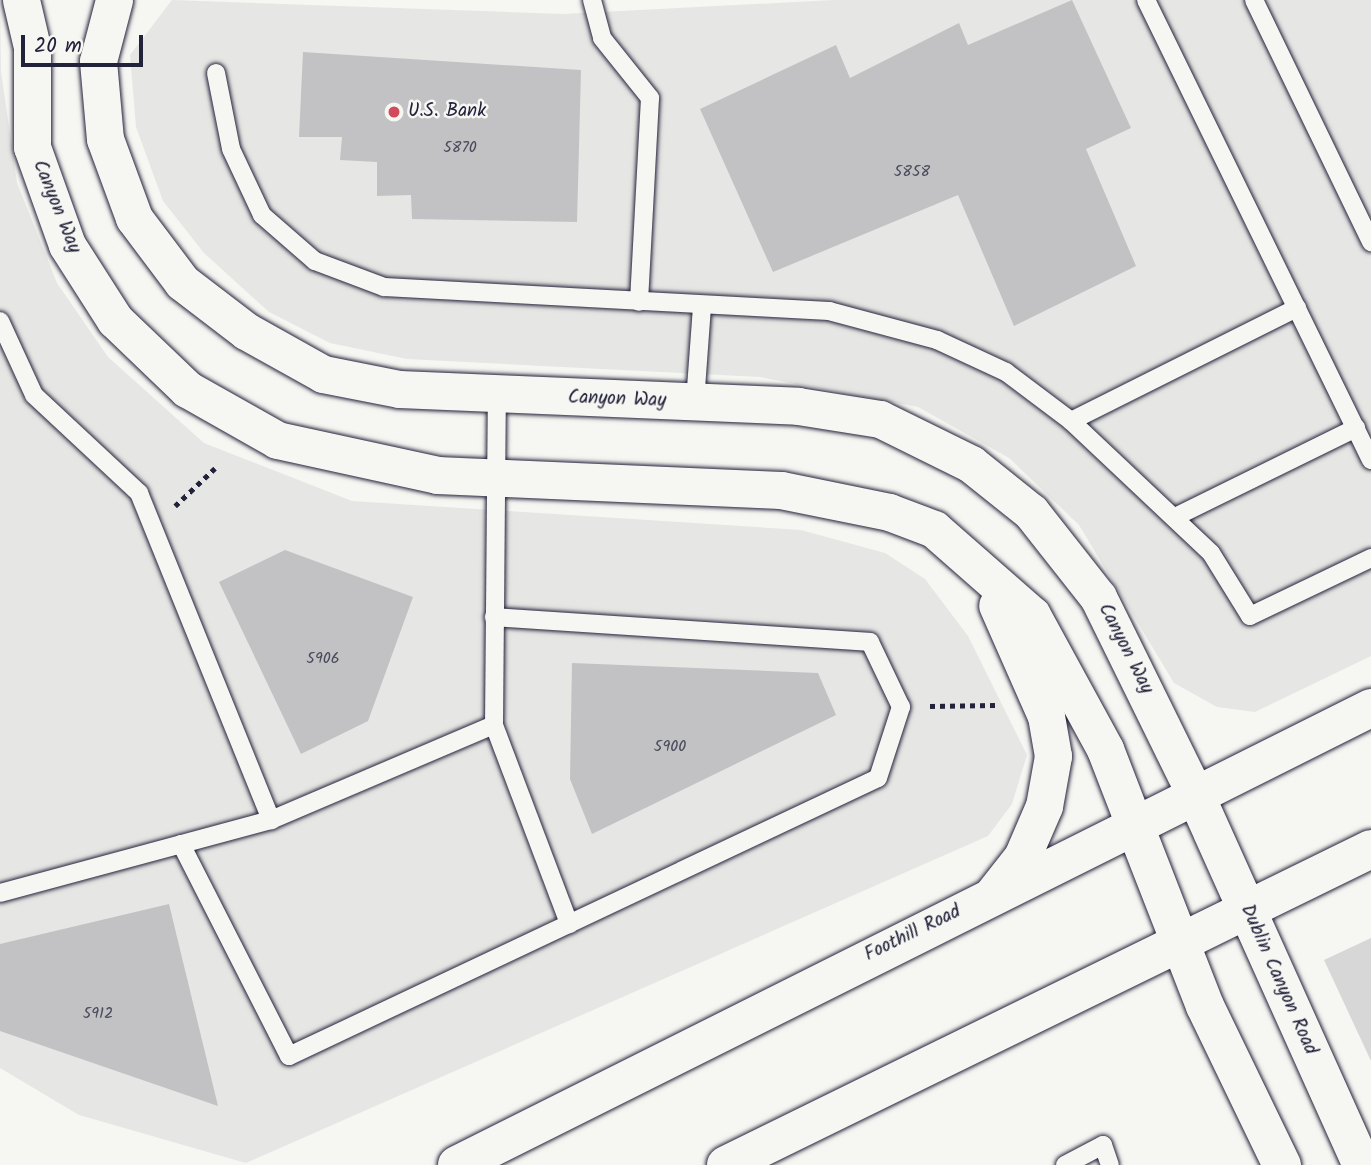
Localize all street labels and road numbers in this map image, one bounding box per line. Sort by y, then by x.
street label: Canyon Way [27,157,85,257]
street label: Canyon Way [567,387,667,413]
street label: Canyon Way [1093,600,1157,698]
street label: Foothill Road [861,901,965,967]
street label: Dublin Canyon Road [1235,901,1321,1059]

